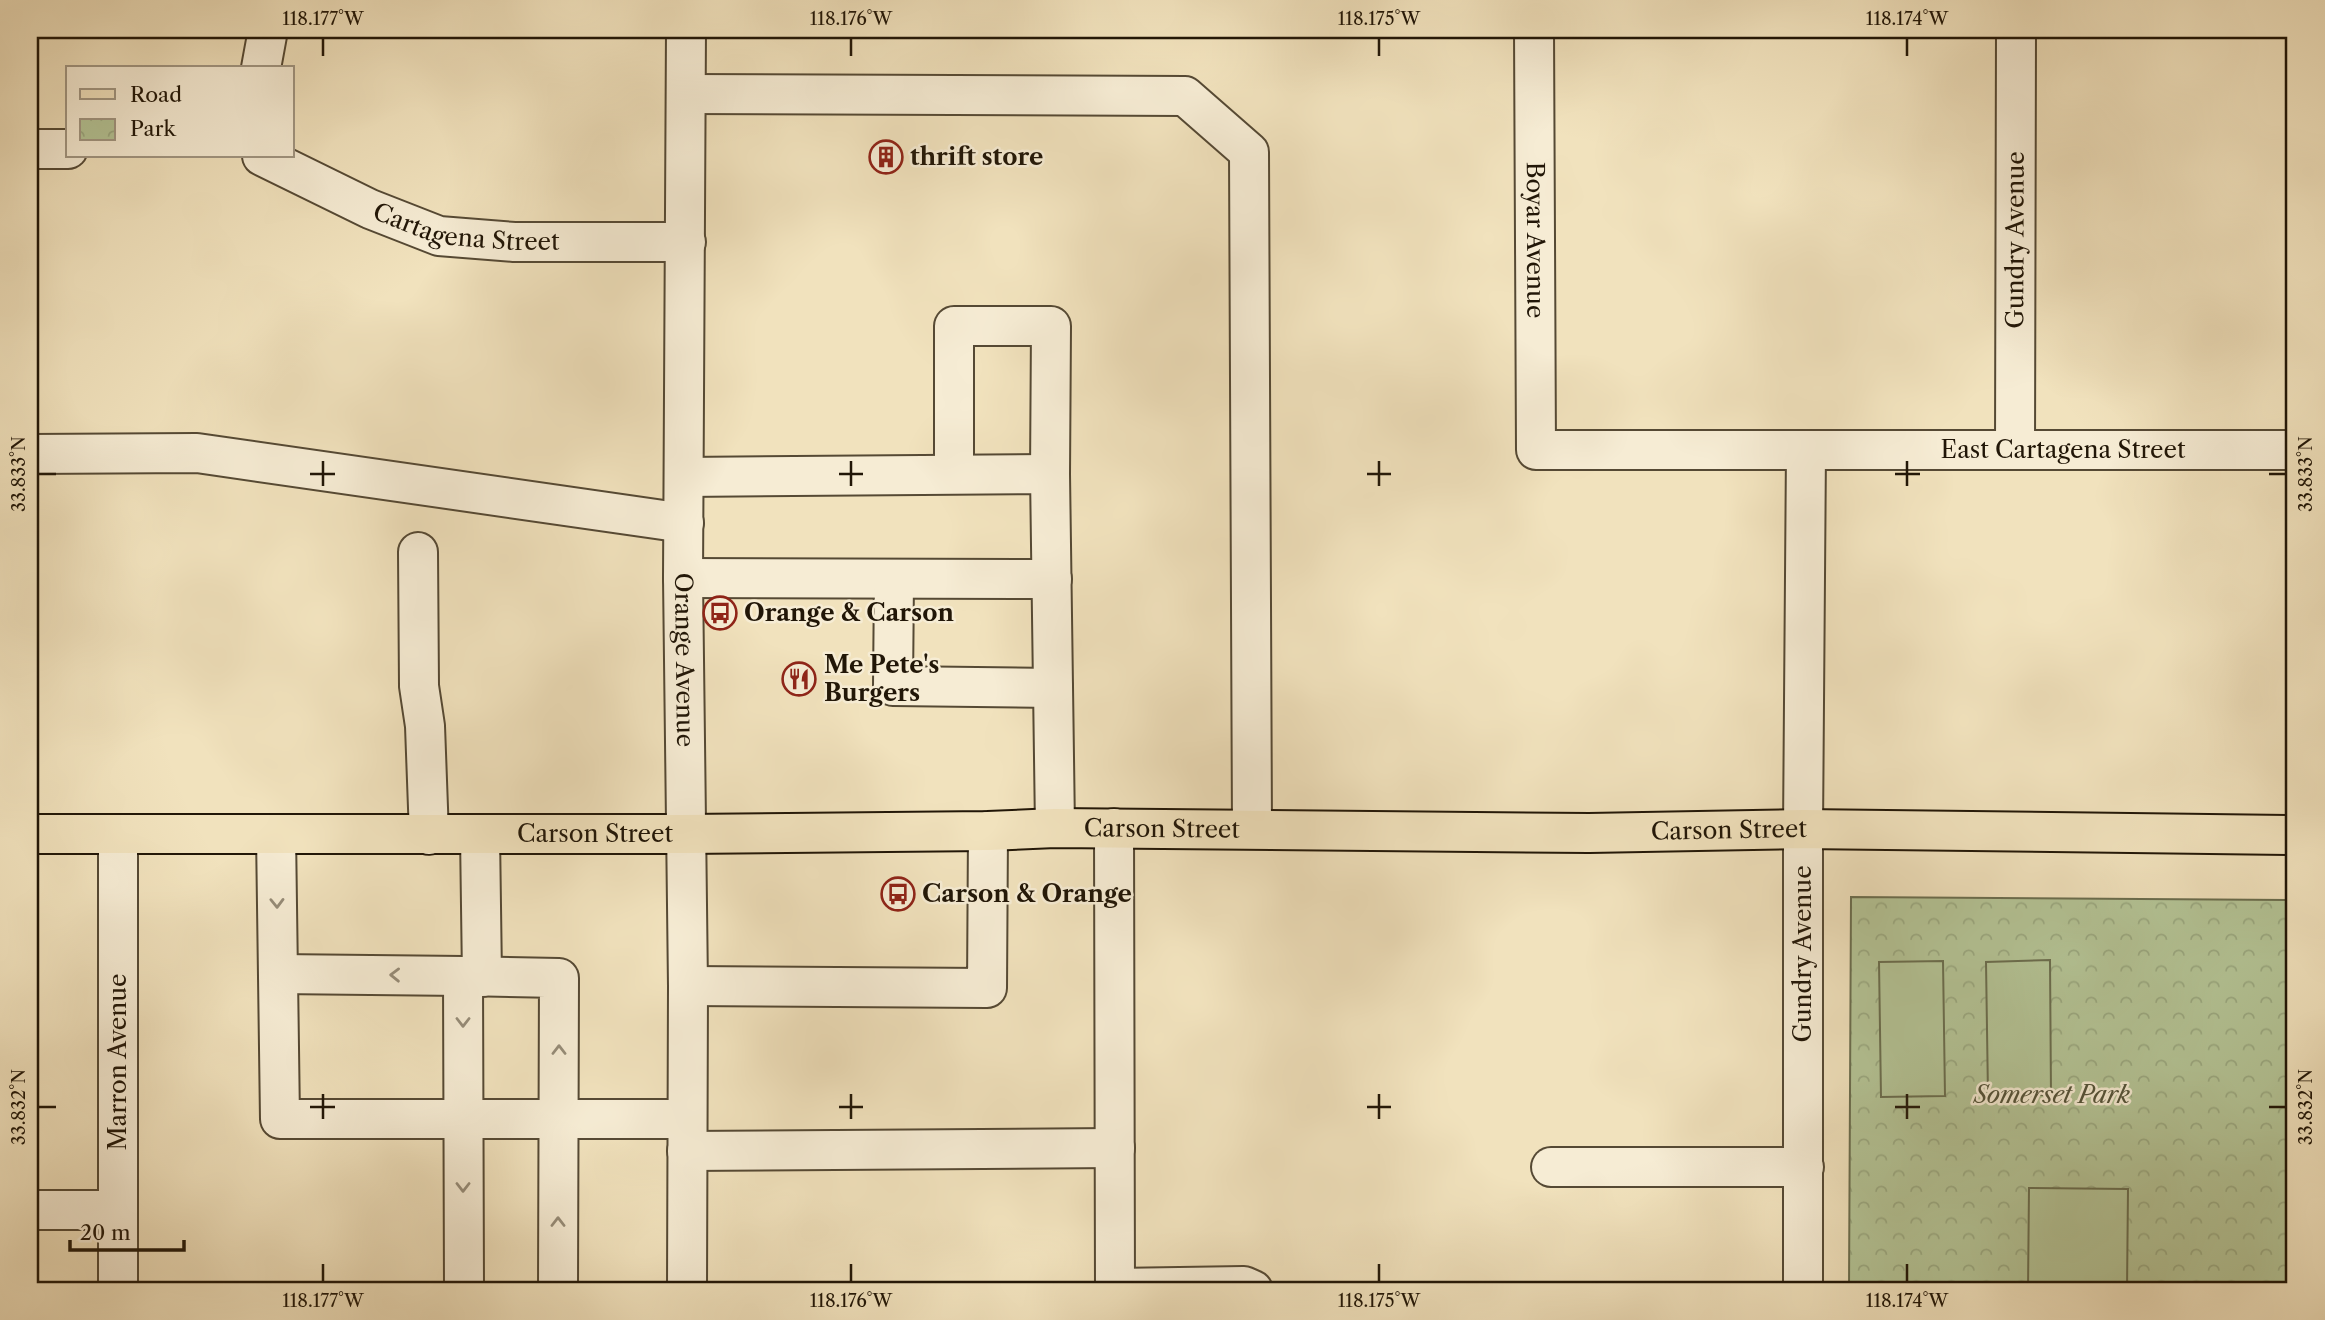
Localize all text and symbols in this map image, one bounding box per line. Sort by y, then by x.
text: 118.177°W [282,8,365,30]
text: 118.176°W [810,8,894,30]
text: 118.175°W [1338,8,1422,30]
text: 118.174°W [1866,8,1949,30]
legend [66,66,294,158]
text: Road [130,82,182,107]
text: Park [130,116,176,141]
building icon: thrift store [867,138,905,176]
place label: thrift store [910,142,1043,171]
street label: Gundry Avenue [2000,151,2030,329]
street label: Boyar Avenue [1521,162,1550,318]
street label: Cartagena Street [369,197,560,256]
street label: East Cartagena Street [1941,435,2186,464]
text: 33.833°N [8,436,30,512]
text: 33.833°N [2295,436,2317,512]
street label: Orange Avenue [669,573,700,747]
bus stop icon: Orange & Carson [701,594,739,632]
place label: Orange & Carson [744,598,954,627]
place label: Me Pete's Burgers [824,650,939,707]
restaurant icon: Me Pete's Burgers [780,660,818,698]
street label: Carson Street [1084,813,1241,844]
street label: Carson Street [1651,814,1808,846]
street label: Carson Street [517,819,674,848]
street label: Gundry Avenue [1788,865,1817,1043]
bus stop icon: Carson & Orange [879,875,917,913]
place label: Carson & Orange [922,879,1132,908]
one-way arrow [269,898,285,908]
one-way arrow [389,967,400,983]
street label: Marron Avenue [103,973,132,1151]
one-way arrow [455,1017,471,1028]
one-way arrow [551,1045,567,1055]
text: 33.832°N [8,1069,30,1145]
text: 33.832°N [2295,1069,2317,1145]
park label: Somerset Park [1972,1080,2131,1109]
one-way arrow [455,1182,471,1193]
scale bar [70,1208,184,1252]
one-way arrow [551,1216,566,1227]
text: 20 m [80,1220,131,1245]
text: 118.177°W [282,1290,365,1312]
text: 118.176°W [810,1290,894,1312]
text: 118.175°W [1338,1290,1422,1312]
text: 118.174°W [1866,1290,1949,1312]

